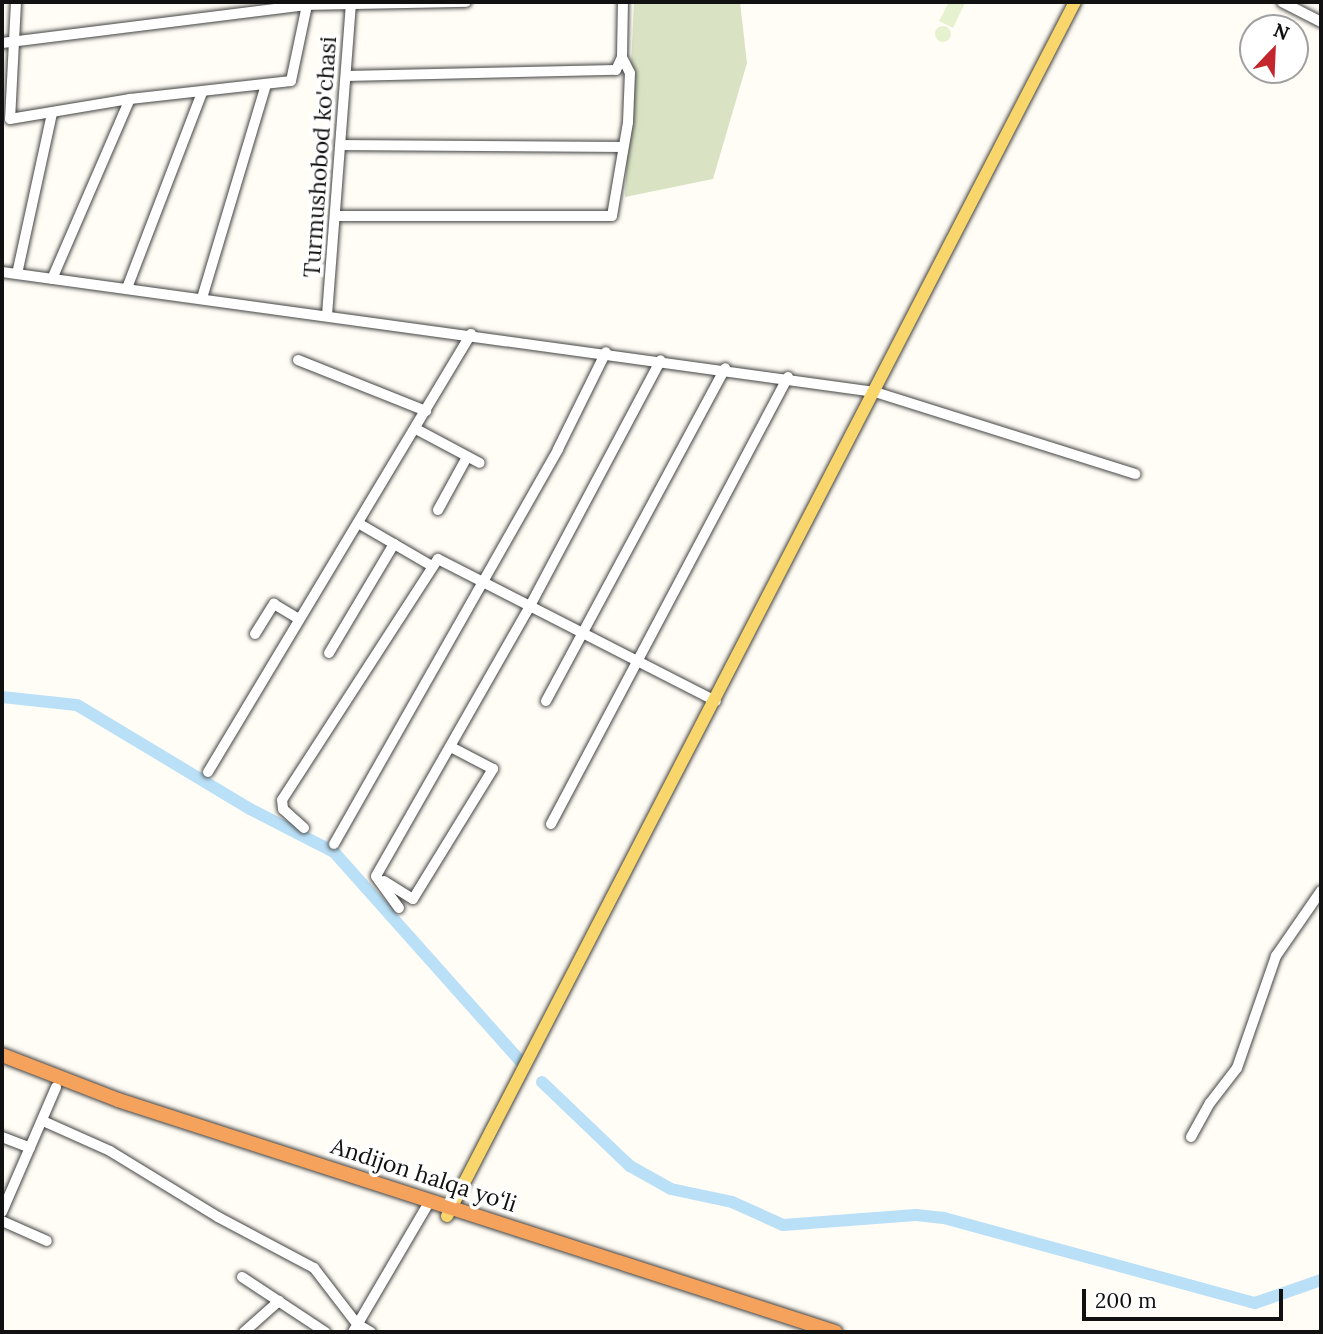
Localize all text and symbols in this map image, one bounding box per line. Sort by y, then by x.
north arrow [1239,14,1309,84]
text: N [1270,18,1293,45]
street label: Turmushobod ko'chasi [298,36,342,278]
street label: Andijon halqa yo‘li [328,1132,520,1218]
scale bar [1085,1274,1286,1318]
text: 200 m [1095,1287,1157,1314]

